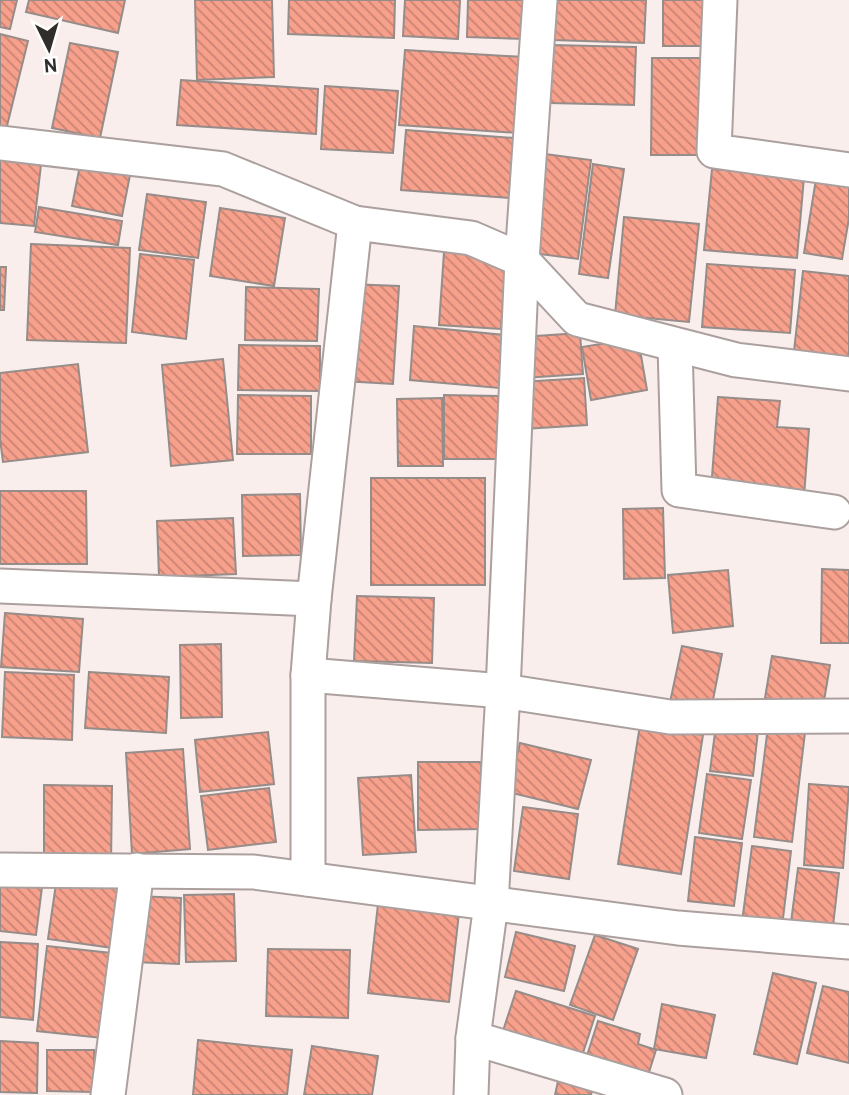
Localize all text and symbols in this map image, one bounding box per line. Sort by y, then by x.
north arrow [14,14,84,84]
text: N [42,51,58,76]

